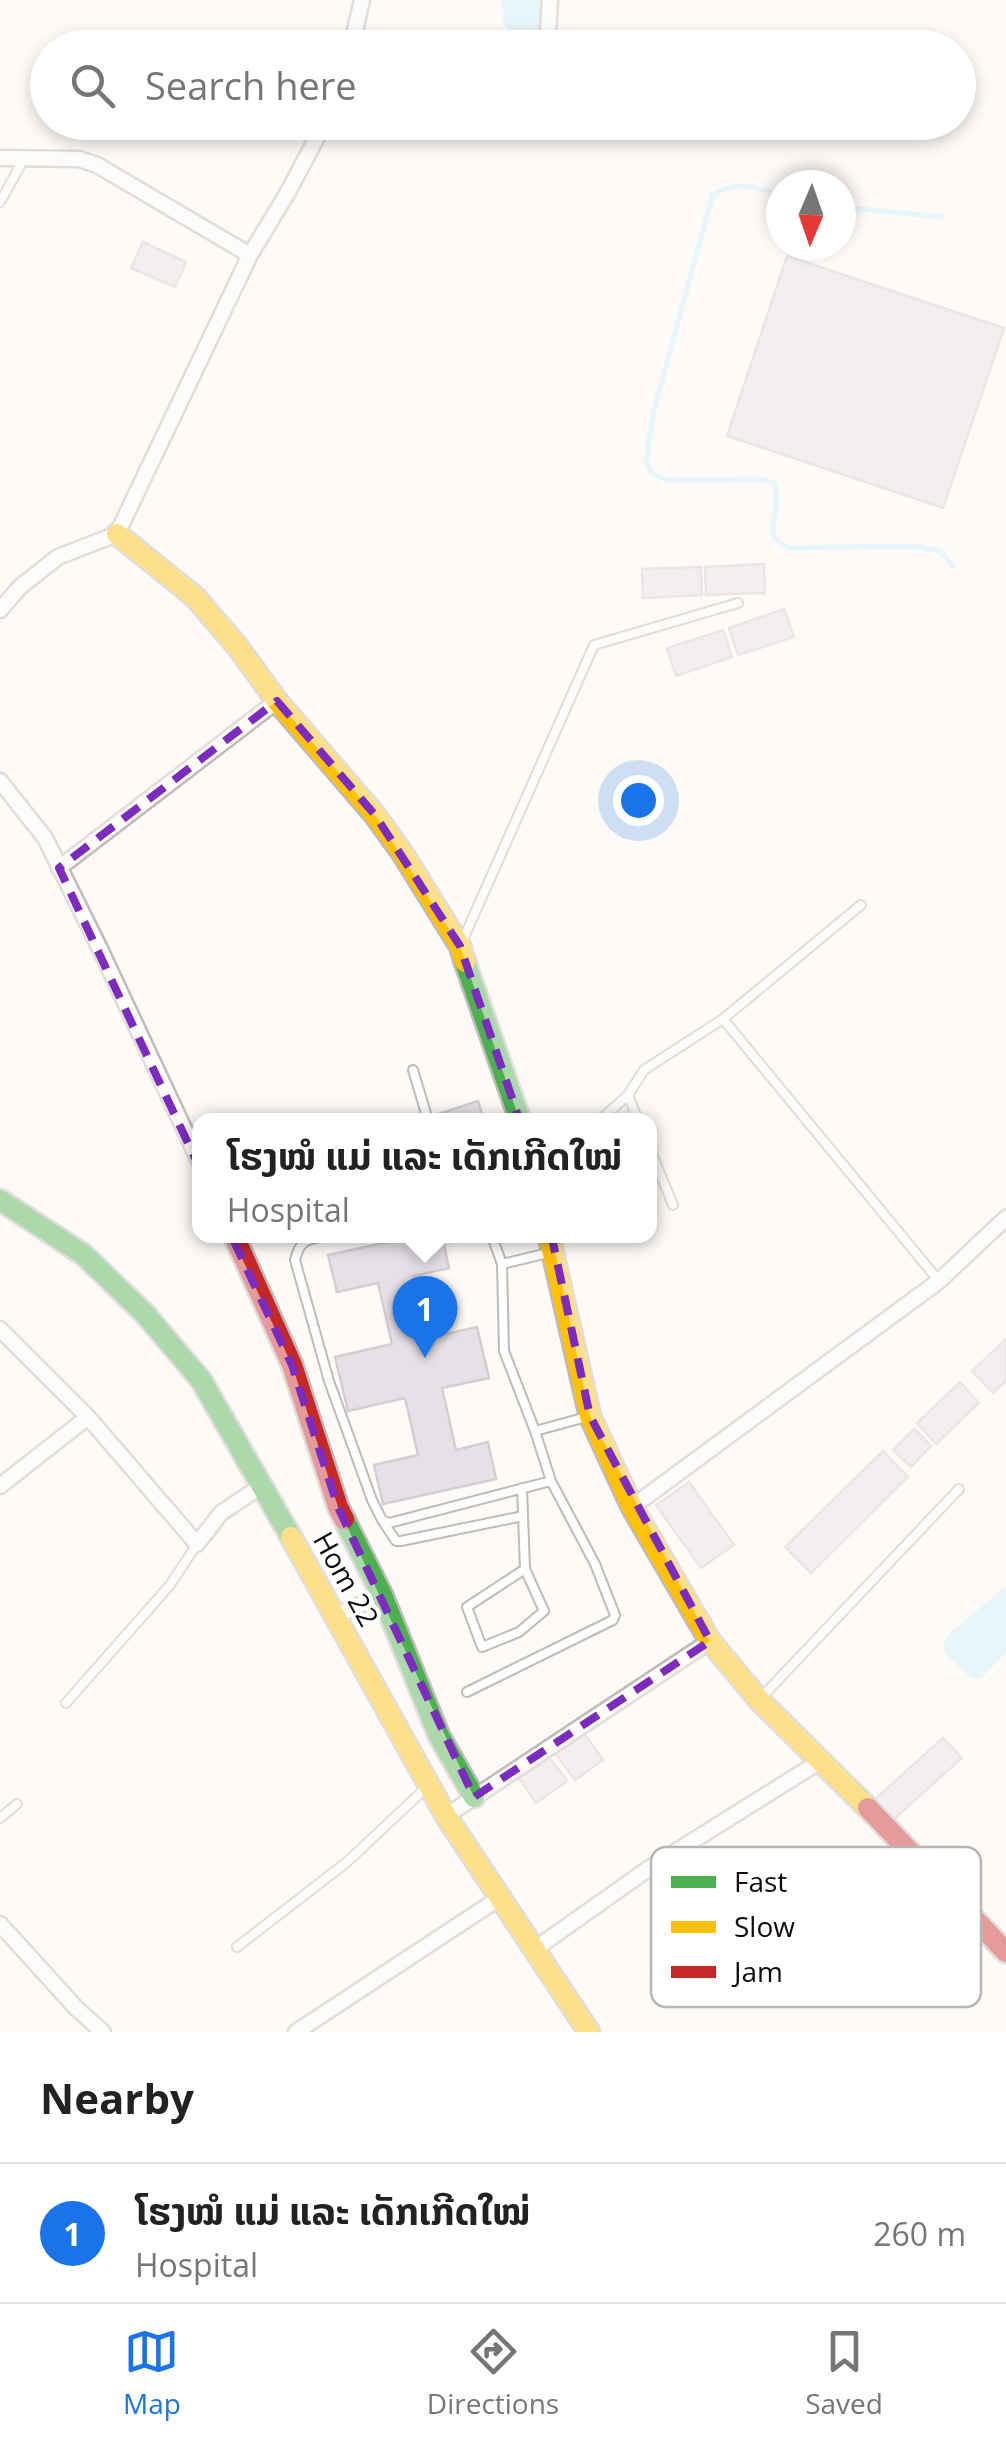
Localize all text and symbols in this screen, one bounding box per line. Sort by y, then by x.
search box [30,30,976,140]
icon: search [65,58,120,113]
text: Search here [145,59,357,111]
north arrow [766,170,856,260]
your location [613,775,664,826]
popup [192,1113,657,1243]
text: ໂຮງໝໍ ແມ່ ແລະ ເດັກເກີດໃໝ່ [227,1129,622,1181]
text: Hospital [227,1188,350,1231]
pin: 1 [392,1276,458,1358]
street label: Hom 22 [305,1524,388,1633]
legend [651,1847,981,2007]
text: Fast [734,1862,787,1900]
text: Slow [734,1907,795,1945]
text: Jam [731,1952,783,1990]
text: Nearby [40,2069,194,2126]
text: ໂຮງໝໍ ແມ່ ແລະ ເດັກເກີດໃໝ່ [135,2184,530,2236]
text: 1 [63,2212,82,2255]
text: 260 m [873,2212,966,2255]
text: Hospital [135,2243,258,2286]
tab: Map [123,2324,181,2422]
tab: Directions [427,2324,559,2422]
tab: Saved [805,2324,883,2422]

